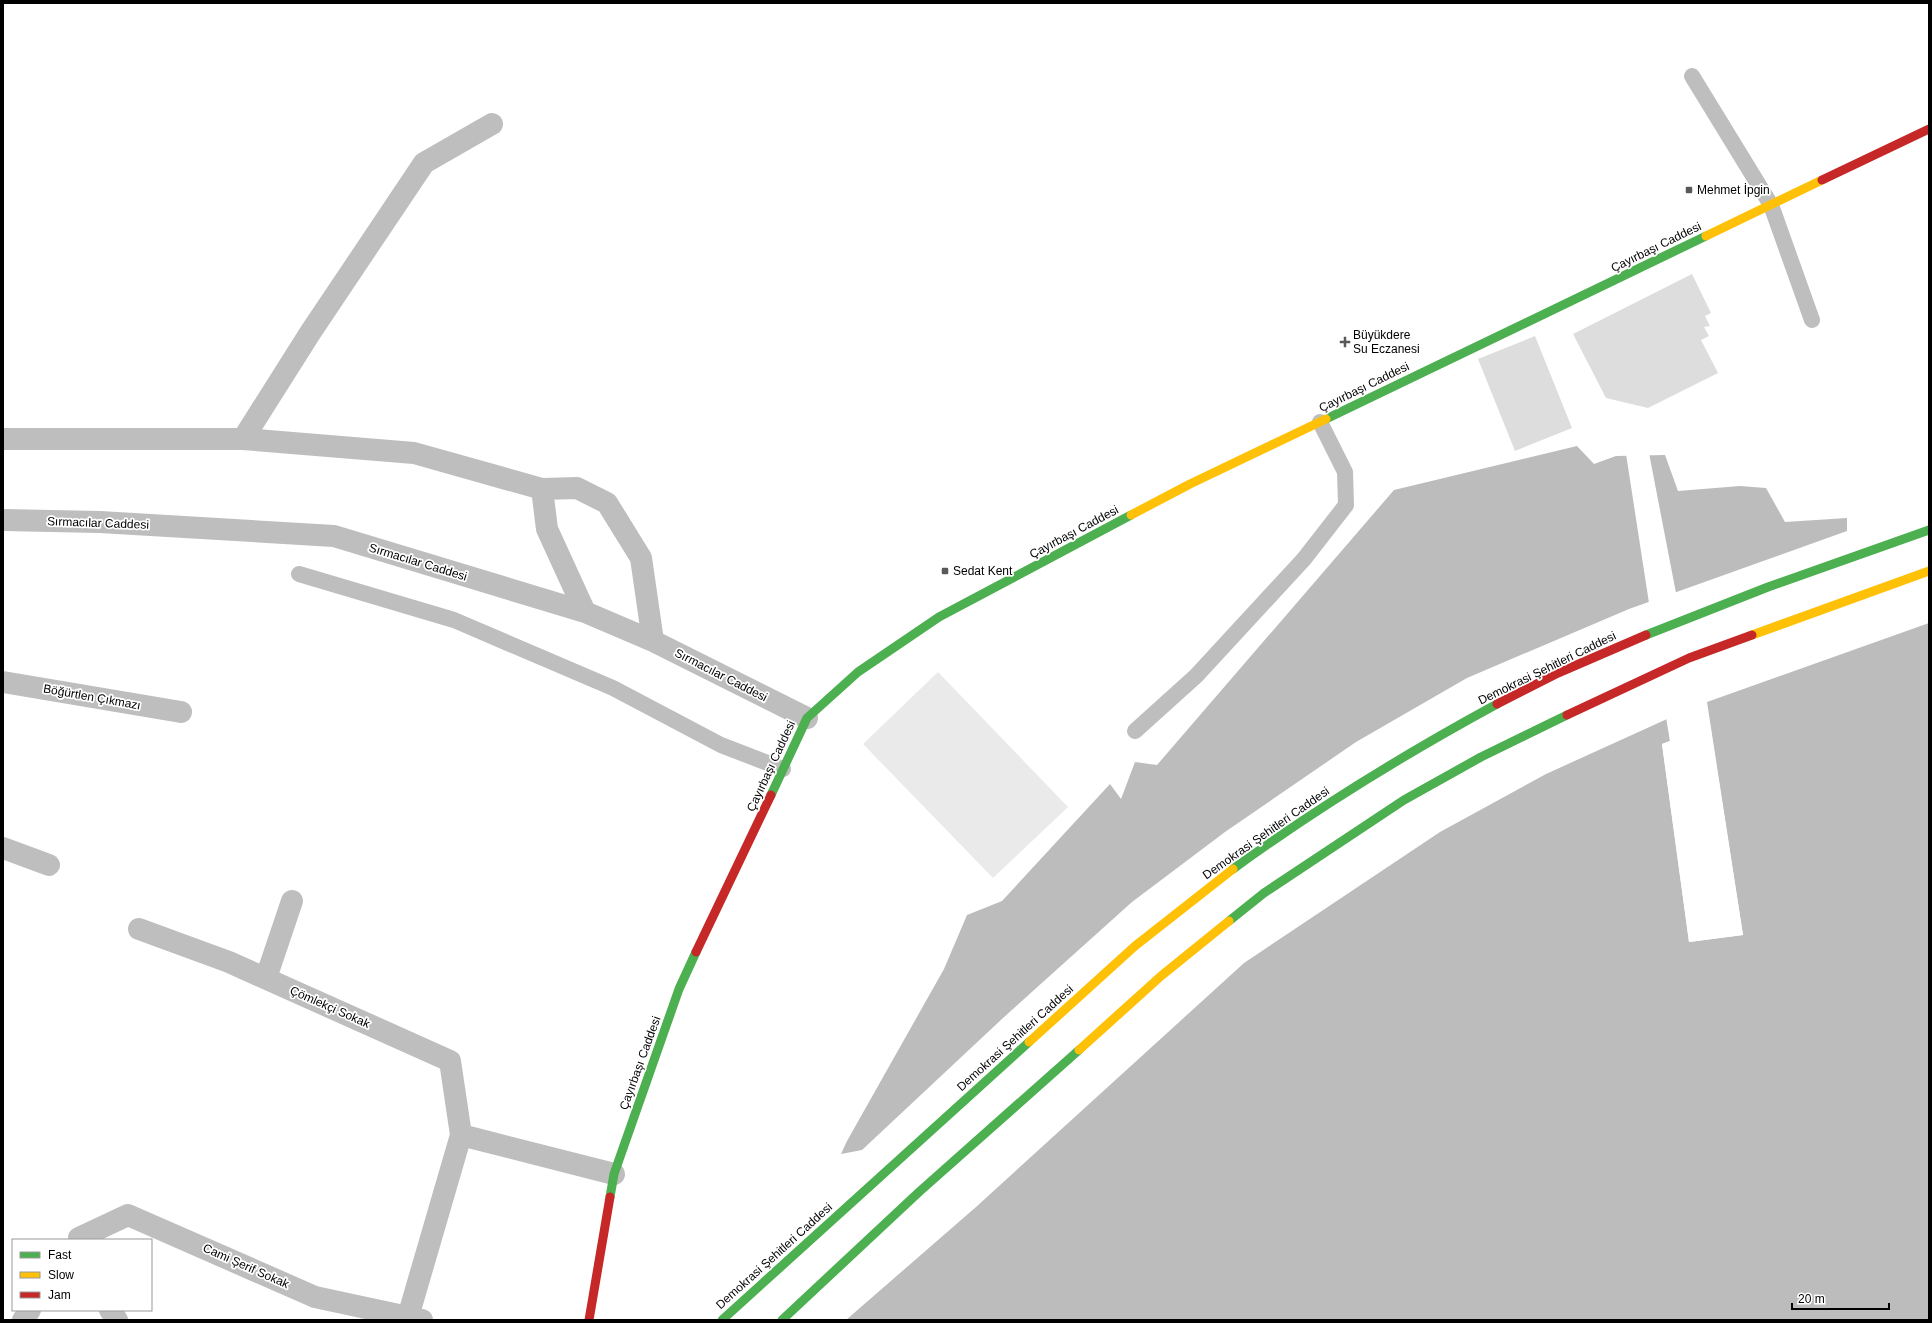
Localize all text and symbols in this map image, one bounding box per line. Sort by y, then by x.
place label: Mehmet İpgin [1697,183,1770,197]
marker: Mehmet İpgin [1684,185,1694,195]
street label: Çayırbaşı Caddesi [1609,219,1703,275]
place label: Büyükdere Su Eczanesi [1353,328,1420,356]
marker: Büyükdere Su Eczanesi [1340,337,1350,347]
street label: Çayırbaşı Caddesi [1317,359,1411,415]
street label: Çayırbaşı Caddesi [1027,503,1121,561]
street label: Sırmacılar Caddesi [47,514,149,532]
street label: Sırmacılar Caddesi [367,540,469,584]
place label: Sedat Kent [953,564,1013,578]
marker: Sedat Kent [940,566,950,576]
street label: Demokrasi Şehitleri Caddesi [1476,629,1618,707]
street label: Sırmacılar Caddesi [672,646,770,704]
street label: Böğürtlen Çıkmazı [42,682,142,712]
street label: Çayırbaşı Caddesi [744,718,798,814]
street label: Demokrasi Şehitleri Caddesi [1200,784,1332,882]
street label: Demokrasi Şehitleri Caddesi [954,982,1076,1094]
street label: Çömlekçi Sokak [288,983,373,1031]
street label: Çayırbaşı Caddesi [617,1014,663,1112]
street label: Demokrasi Şehitleri Caddesi [713,1200,835,1312]
legend [12,1239,152,1311]
street label: Cami Şerif Sokak [201,1241,292,1292]
text: Fast [48,1248,72,1262]
text: Slow [48,1268,74,1282]
scale bar [1792,1285,1889,1311]
text: Jam [48,1288,71,1302]
text: 20 m [1798,1292,1825,1306]

